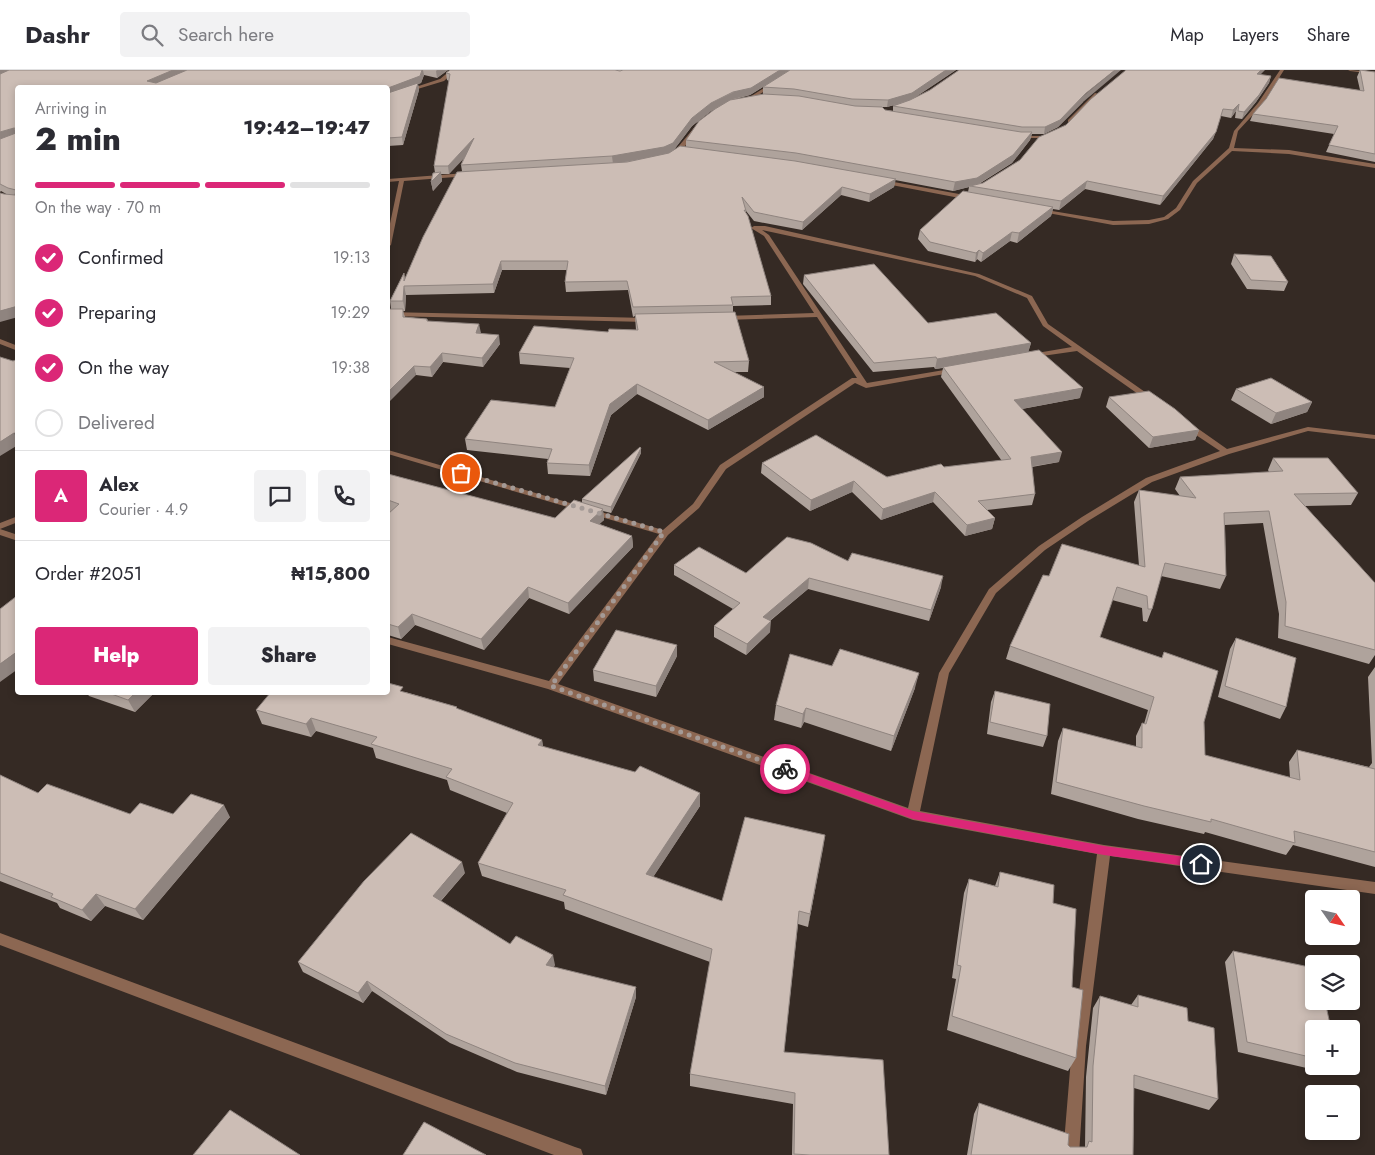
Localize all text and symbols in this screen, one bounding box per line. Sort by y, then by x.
search box [120,12,470,57]
text: Dashr [25,17,90,52]
icon: search [138,21,166,49]
text: Search here [178,21,274,48]
text: Map [1170,22,1204,48]
text: Layers [1232,22,1279,48]
text: Share [1307,22,1350,48]
text: Arriving in [35,97,107,120]
text: 19:42–19:47 [243,114,370,141]
text: 2 min [35,116,121,162]
text: On the way · 70 m [35,196,161,219]
icon: check [35,244,63,272]
text: Confirmed [78,244,164,271]
text: 19:13 [333,246,370,269]
icon: check [35,299,63,327]
text: Preparing [78,299,156,326]
text: 19:29 [330,301,370,324]
icon: check [35,354,63,382]
text: On the way [78,354,169,381]
text: 19:38 [331,356,370,379]
text: Delivered [78,409,155,436]
pin [440,452,482,494]
icon: bag [447,459,475,487]
button: chat [254,470,306,522]
button: phone [318,470,370,522]
text: Alex [99,471,139,498]
text: A [54,482,68,509]
text: Courier · 4.9 [99,498,188,521]
text: Order #2051 [35,560,142,587]
text: ₦15,800 [291,560,370,587]
button: Help [35,627,198,685]
button: Share [208,627,370,685]
courier [760,744,810,794]
icon: bike [771,755,799,783]
pin [1180,843,1222,885]
icon: home [1187,850,1215,878]
north arrow [1305,890,1360,945]
map controls [1305,890,1360,1140]
button: layers [1305,955,1360,1010]
button: + [1305,1020,1360,1075]
button: − [1305,1085,1360,1140]

